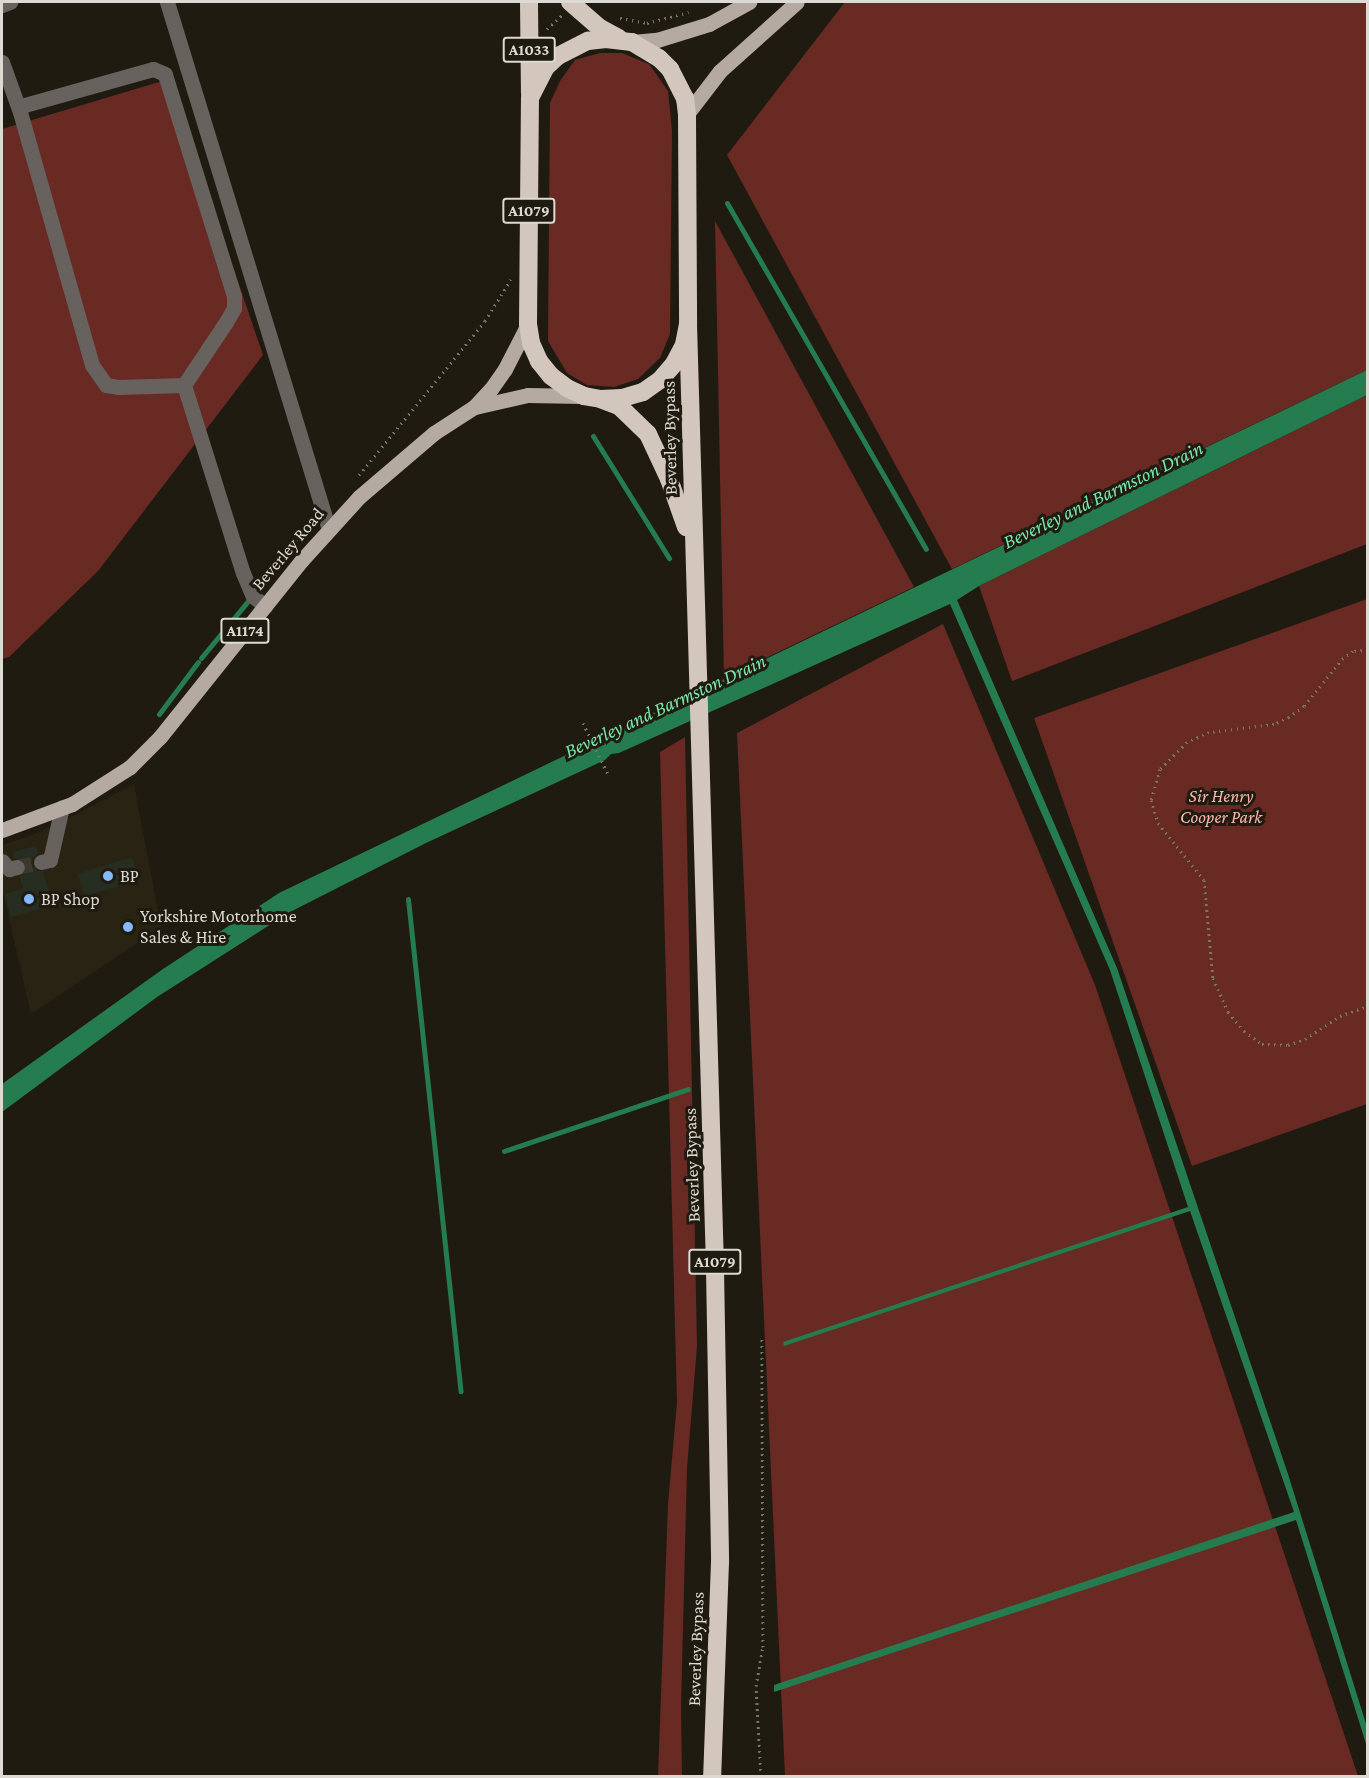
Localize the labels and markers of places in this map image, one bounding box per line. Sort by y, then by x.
place label: BP [120,865,139,887]
marker: BP [101,869,115,883]
place label: BP Shop [41,888,100,910]
marker: BP Shop [22,892,36,906]
place label: Yorkshire Motorhome Sales & Hire [140,906,297,948]
marker: Yorkshire Motorhome Sales & Hire [121,920,135,934]

